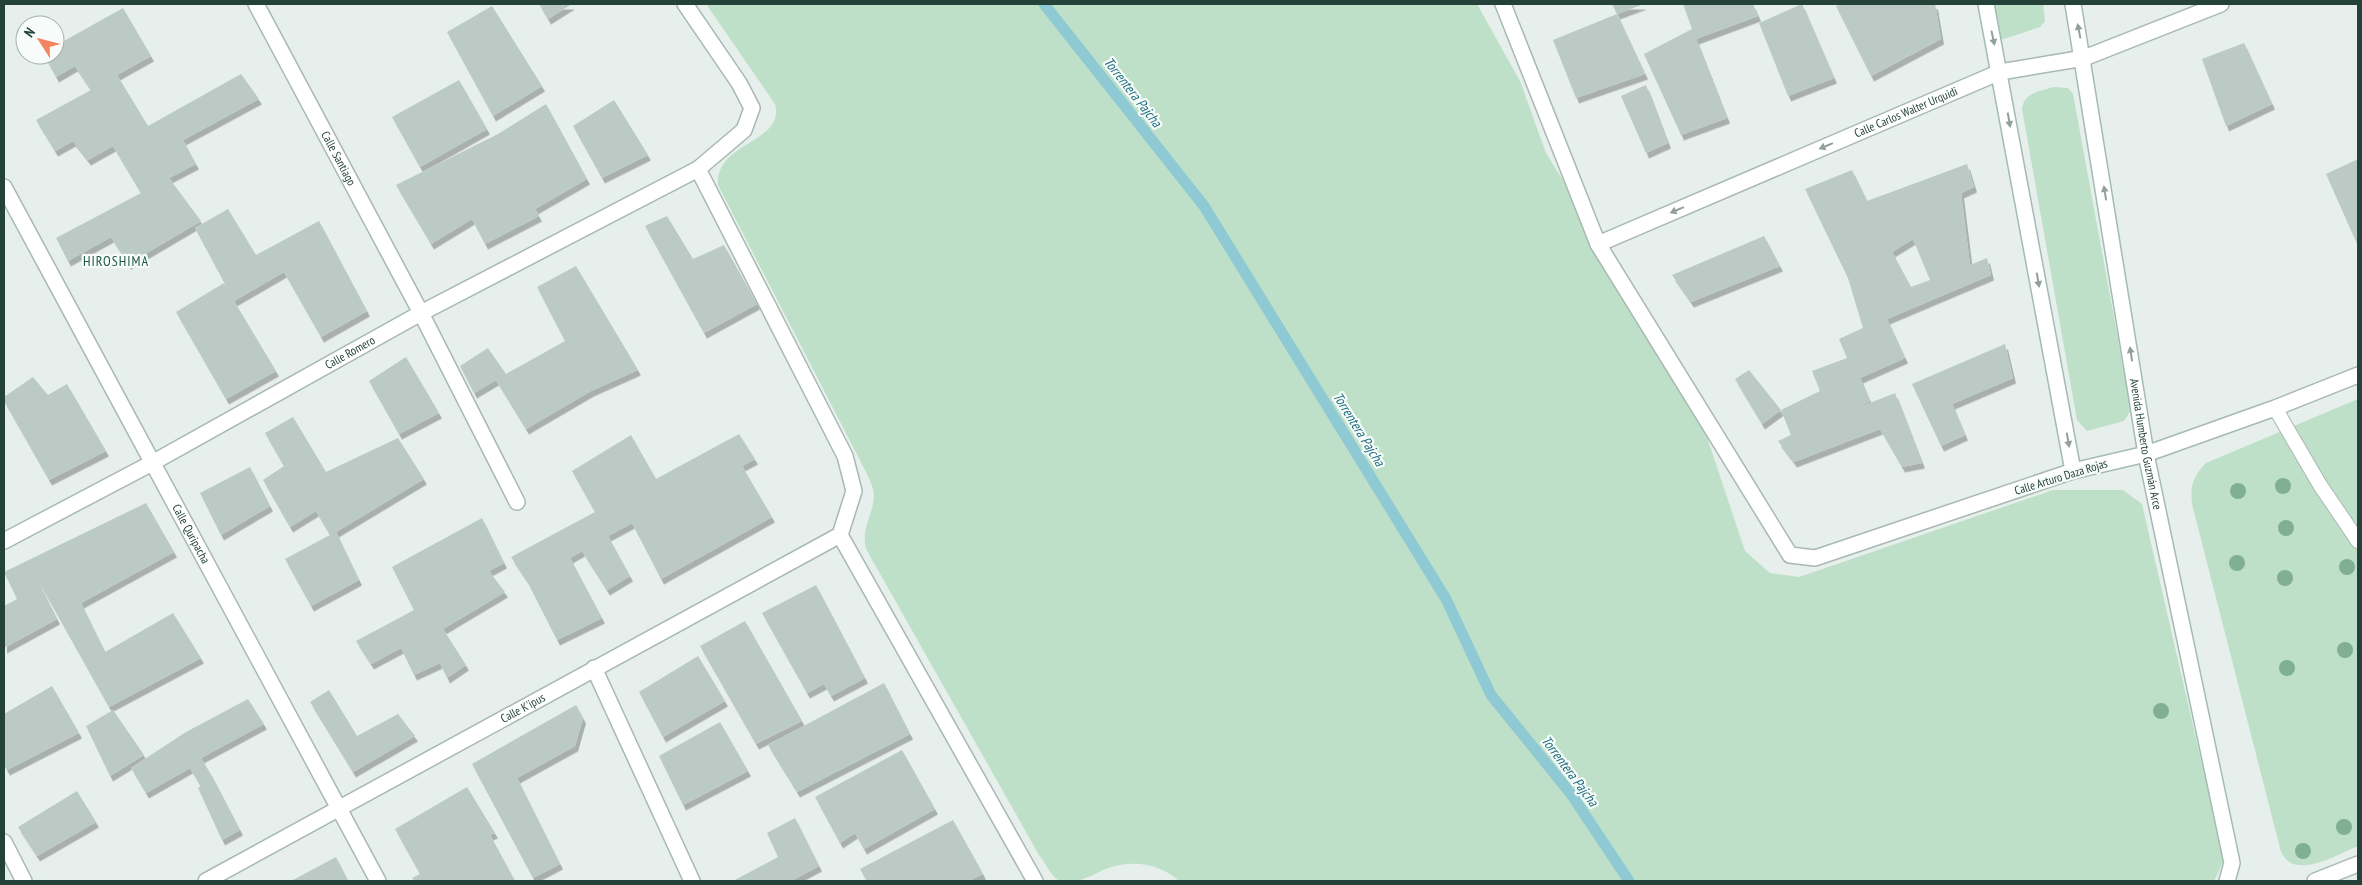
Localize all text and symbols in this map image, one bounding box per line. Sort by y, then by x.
north arrow [15,15,65,65]
one-way arrow [2074,22,2082,38]
text: N [20,24,39,41]
one-way arrow [1989,30,1997,46]
water label: Torrentera Pajcha [1100,53,1167,132]
street label: Calle Carlos Walter Urquidi [1852,83,1960,140]
one-way arrow [2005,113,2013,129]
street label: Calle Santiago [318,128,360,188]
one-way arrow [1819,143,1833,151]
one-way arrow [2101,185,2109,201]
one-way arrow [1670,207,1684,215]
district label: HIROSHIMA [83,252,149,270]
one-way arrow [2035,272,2043,288]
street label: Calle Romero [322,332,377,372]
one-way arrow [2126,345,2134,361]
street label: Avenida Humberto Guzmán Arce [2127,377,2166,511]
water label: Torrentera Pajcha [1329,389,1390,470]
one-way arrow [2064,432,2072,448]
street label: Calle Arturo Daza Rojas [2013,455,2109,498]
street label: Calle Quripacha [169,501,214,566]
street label: Calle K'ipus [498,689,548,726]
water label: Torrentera Pajcha [1538,732,1603,811]

